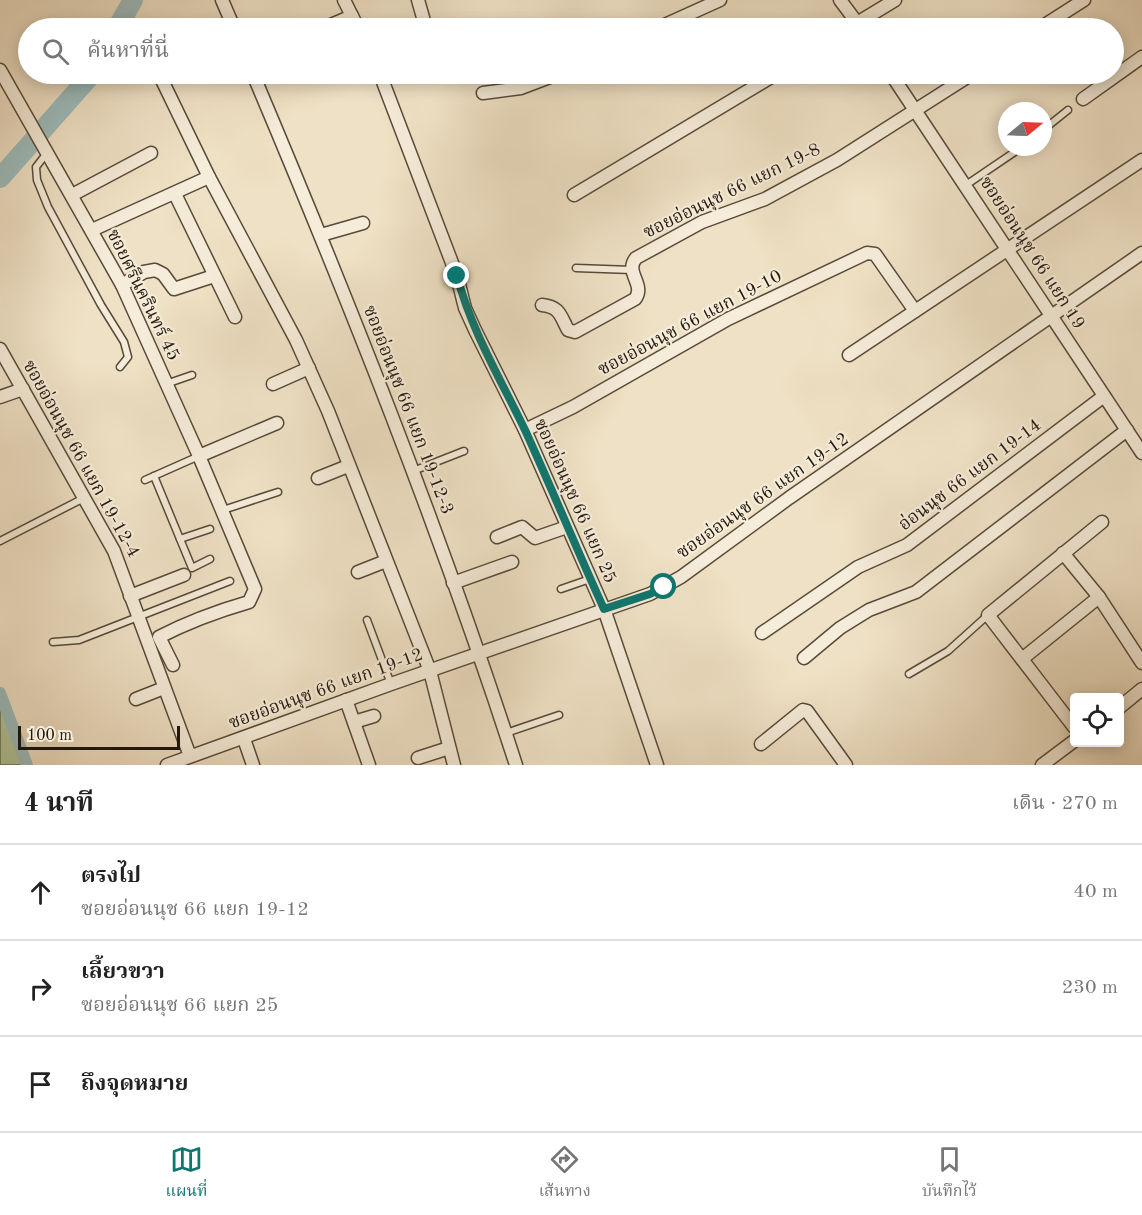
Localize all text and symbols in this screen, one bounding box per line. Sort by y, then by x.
search box [18,18,1124,84]
icon: search [39,35,72,68]
text: ค้นหาที่นี่ [87,40,169,62]
north arrow [998,102,1052,156]
street label: ซอยอ่อนนุช 66 แยก 19-8 [640,138,824,244]
street label: ซอยอ่อนนุช 66 แยก 19 [974,173,1090,333]
street label: ซอยศรีนครินทร์ 45 [103,225,185,363]
route end [443,262,469,288]
street label: ซอยอ่อนนุช 66 แยก 19-10 [594,265,786,381]
street label: ซอยอ่อนนุช 66 แยก 19-12-3 [358,302,458,518]
street label: ซอยอ่อนนุช 66 แยก 19-12-4 [18,356,144,562]
street label: อ่อนนุช 66 แยก 19-14 [894,414,1046,536]
street label: ซอยอ่อนนุช 66 แยก 25 [529,415,621,587]
street label: ซอยอ่อนนุช 66 แยก 19-12 [673,428,853,564]
route start [650,573,676,599]
street label: ซอยอ่อนนุช 66 แยก 19-12 [226,644,426,734]
map controls [1070,693,1124,747]
button: locate [1070,693,1124,747]
scale bar [18,723,180,750]
text: 100 m [27,728,72,744]
text: 4 นาที [24,791,94,817]
text: เดิน · 270 m [1012,794,1118,814]
text: ตรงไป [81,865,141,887]
icon: ahead [24,876,57,909]
text: 40 m [1073,882,1118,902]
text: ซอยอ่อนนุช 66 แยก 19-12 [81,900,309,920]
text: เลี้ยวขวา [81,961,165,983]
icon: right [24,972,57,1005]
text: 230 m [1062,978,1118,998]
text: ซอยอ่อนนุช 66 แยก 25 [81,996,278,1016]
icon: arrive [24,1068,57,1101]
text: ถึงจุดหมาย [81,1073,188,1095]
tab: แผนที่ [166,1143,207,1205]
tab: เส้นทาง [539,1143,591,1205]
tab: บันทึกไว้ [922,1143,976,1205]

